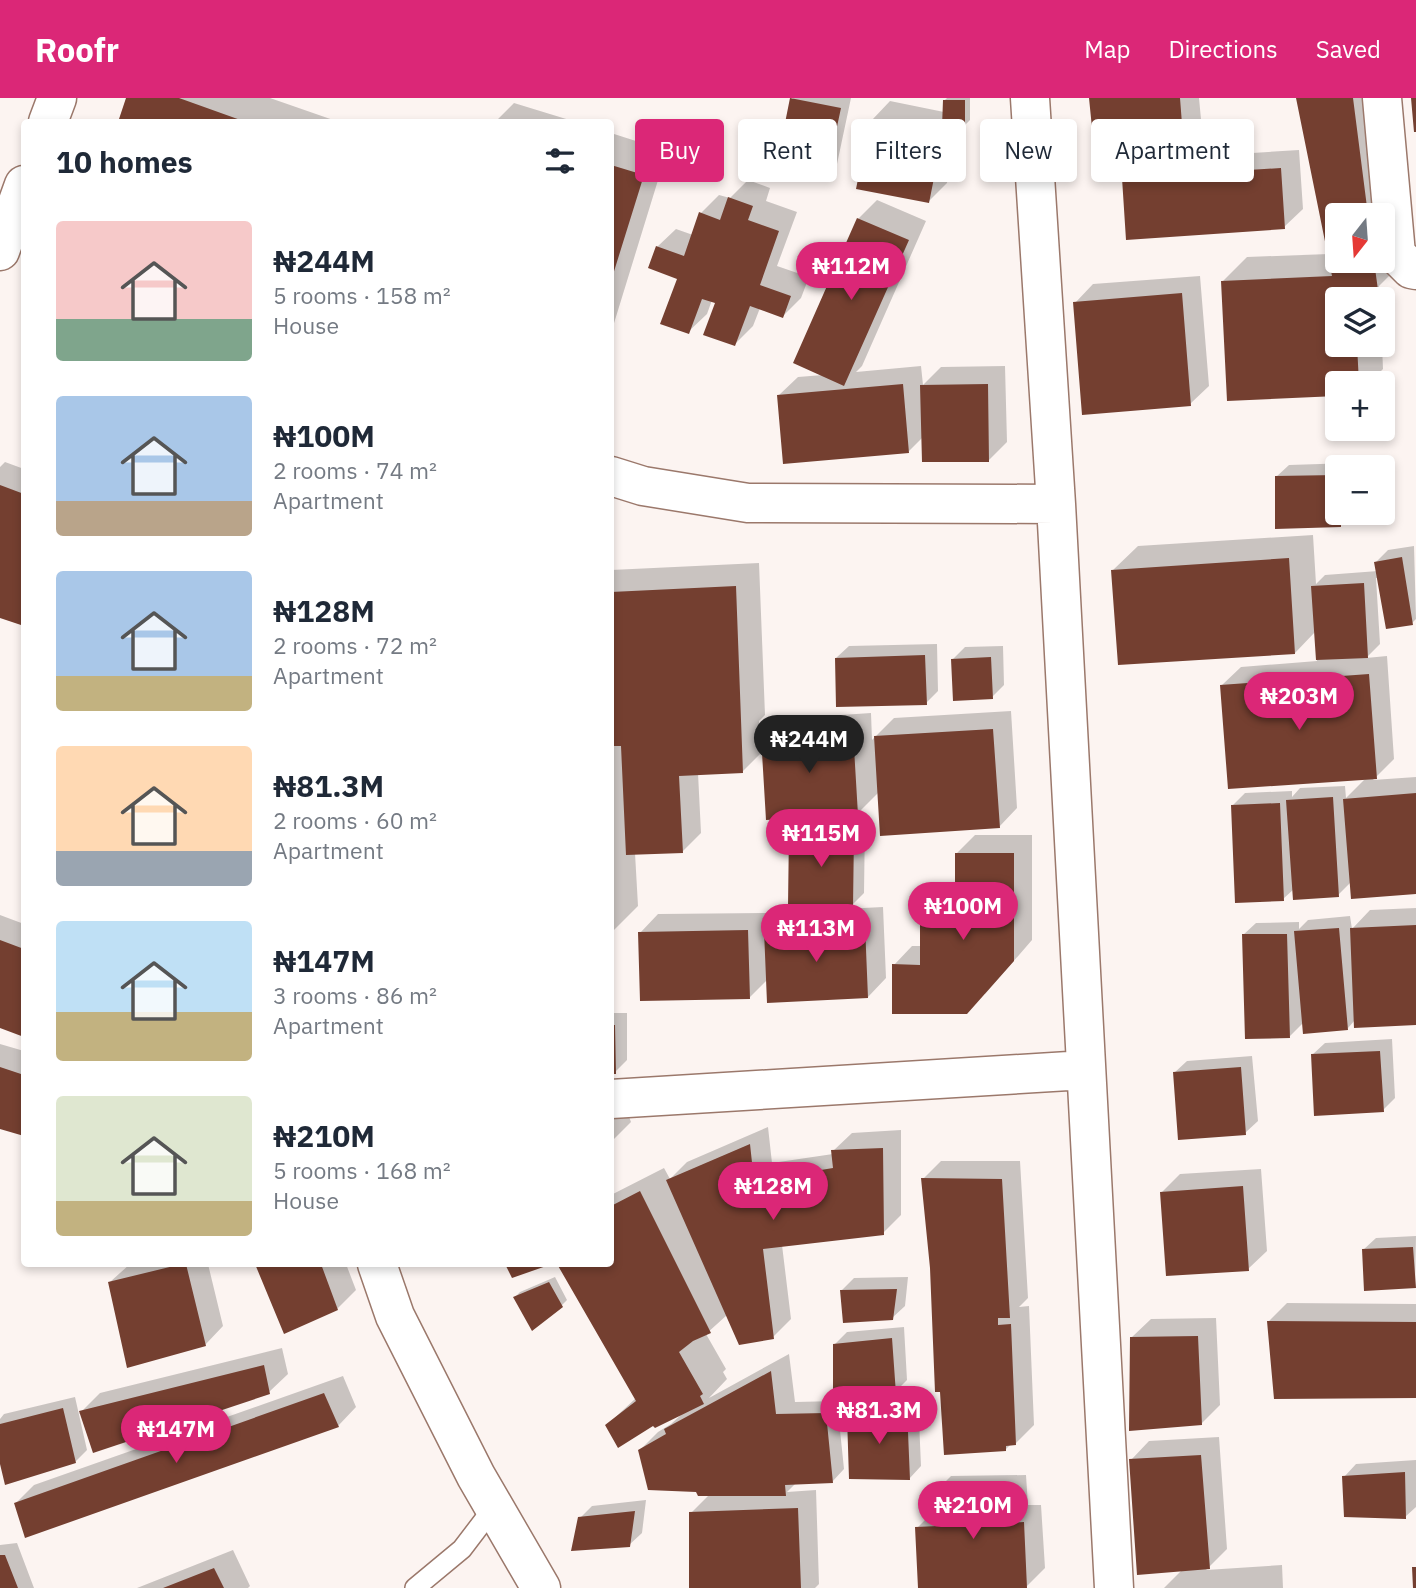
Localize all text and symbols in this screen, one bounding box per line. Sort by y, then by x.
text: Roofr [35,28,119,71]
text: Map [1084,33,1130,65]
text: Directions [1168,33,1278,65]
text: Saved [1316,33,1381,65]
chip: Buy [635,119,724,182]
chip: Rent [738,119,837,182]
chip: Filters [851,119,966,182]
chip: New [980,119,1077,182]
chip: Apartment [1091,119,1254,182]
text: 10 homes [56,142,193,181]
icon: filters [541,142,579,180]
north arrow [1325,203,1395,273]
map controls [1325,203,1395,525]
text: ₦244M [273,241,375,280]
pin: ₦112M [802,242,900,302]
icon: home [112,249,196,333]
text: ₦112M [812,250,890,280]
text: 5 rooms · 158 m² [273,280,451,310]
button: layers [1325,287,1395,357]
text: House [273,310,339,340]
button: + [1325,371,1395,441]
text: ₦100M [273,416,375,455]
icon: home [112,424,196,508]
text: 2 rooms · 74 m² [273,455,437,485]
button: − [1325,455,1395,525]
text: Apartment [273,485,384,515]
text: ₦128M [273,591,375,630]
icon: home [112,599,196,683]
text: 2 rooms · 72 m² [273,630,437,660]
text: Apartment [273,660,384,690]
pin: ₦203M [1250,672,1348,732]
text: ₦203M [1260,680,1338,710]
pin: ₦244M [760,716,858,775]
text: ₦244M [770,723,848,753]
text: ₦81.3M [273,766,384,805]
icon: home [112,774,196,858]
text: 2 rooms · 60 m² [273,805,437,835]
pin: ₦115M [772,810,870,869]
text: ₦115M [782,817,860,847]
text: Apartment [273,835,384,865]
pin: ₦100M [914,882,1012,942]
text: ₦100M [924,890,1002,920]
pin: ₦113M [767,904,865,964]
text: ₦113M [777,912,855,942]
text: ₦147M [273,941,375,980]
icon: home [112,949,196,1033]
text: 3 rooms · 86 m² [273,980,437,1010]
text: Apartment [273,1010,384,1040]
text: ₦210M [273,1116,375,1155]
icon: home [112,1124,196,1208]
text: 5 rooms · 168 m² [273,1155,451,1185]
pin: ₦128M [724,1162,822,1222]
text: ₦128M [734,1170,812,1200]
text: House [273,1185,339,1215]
pin: ₦81.3M [822,1386,936,1446]
text: ₦81.3M [836,1394,922,1424]
pin: ₦147M [127,1406,225,1465]
text: ₦147M [137,1413,215,1443]
pin: ₦210M [924,1482,1022,1541]
text: ₦210M [934,1489,1012,1519]

